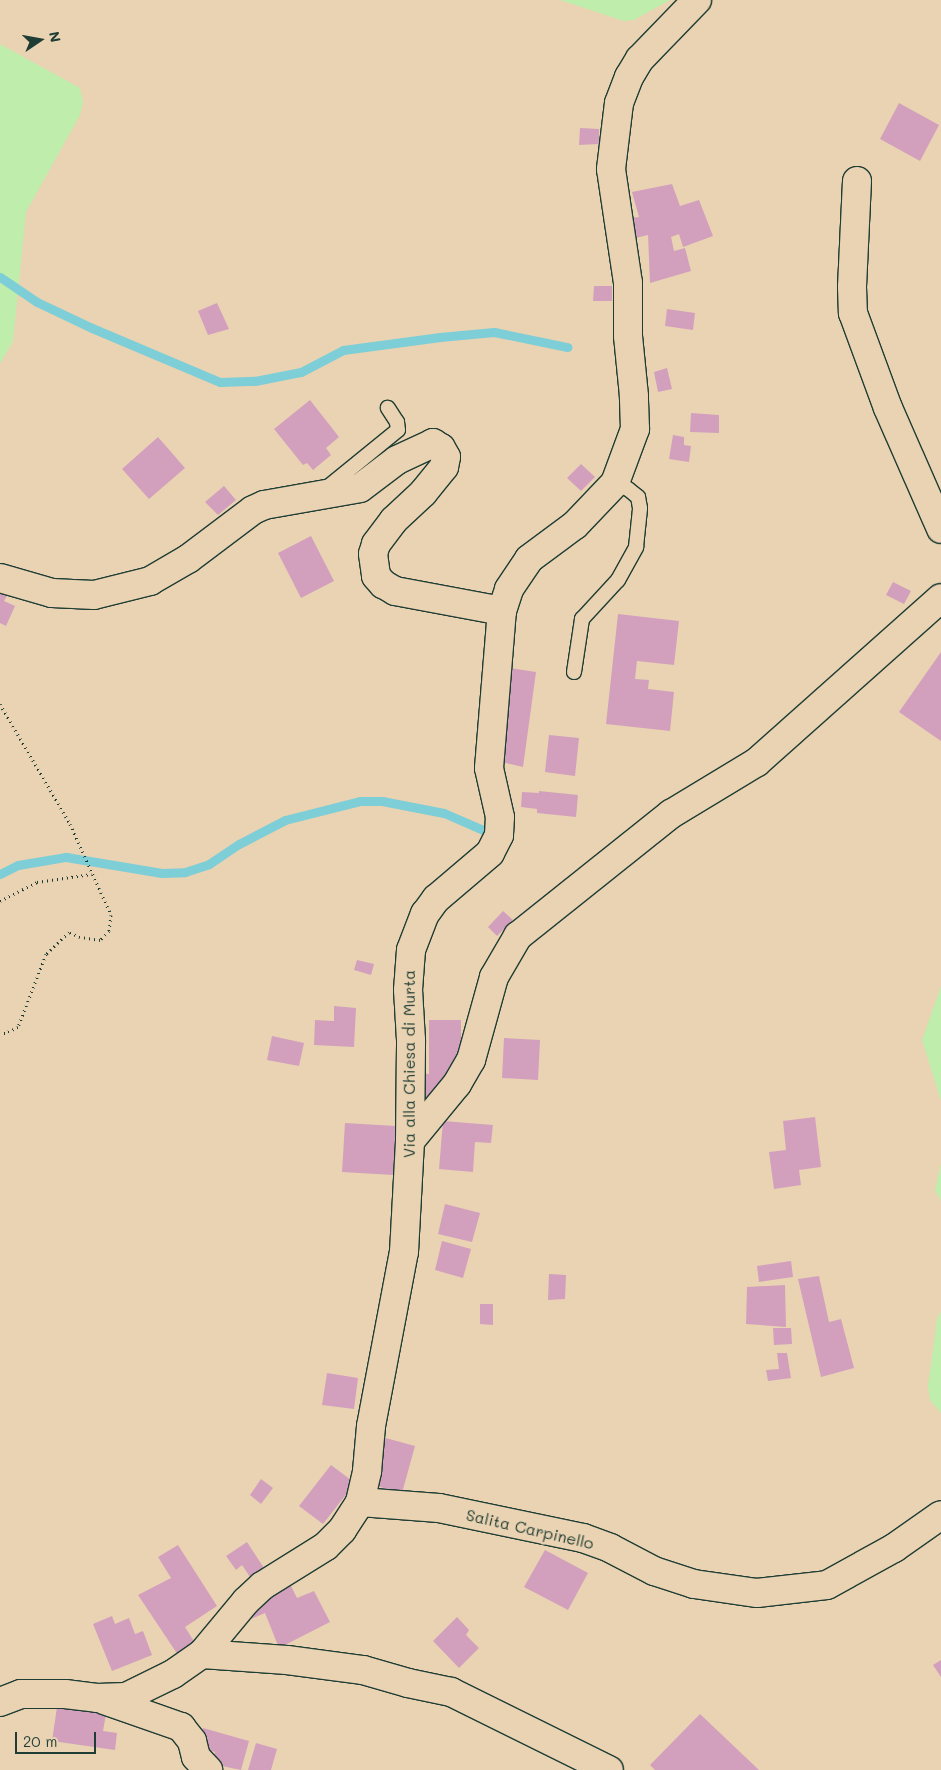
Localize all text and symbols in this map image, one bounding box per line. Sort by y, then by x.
north arrow [15,15,65,65]
text: N [45,30,66,44]
street label: Via alla Chiesa di Murta [399,970,419,1158]
street label: Salita Carpinello [464,1505,596,1553]
scale bar [18,1722,99,1754]
text: 20 m [23,1731,57,1751]

